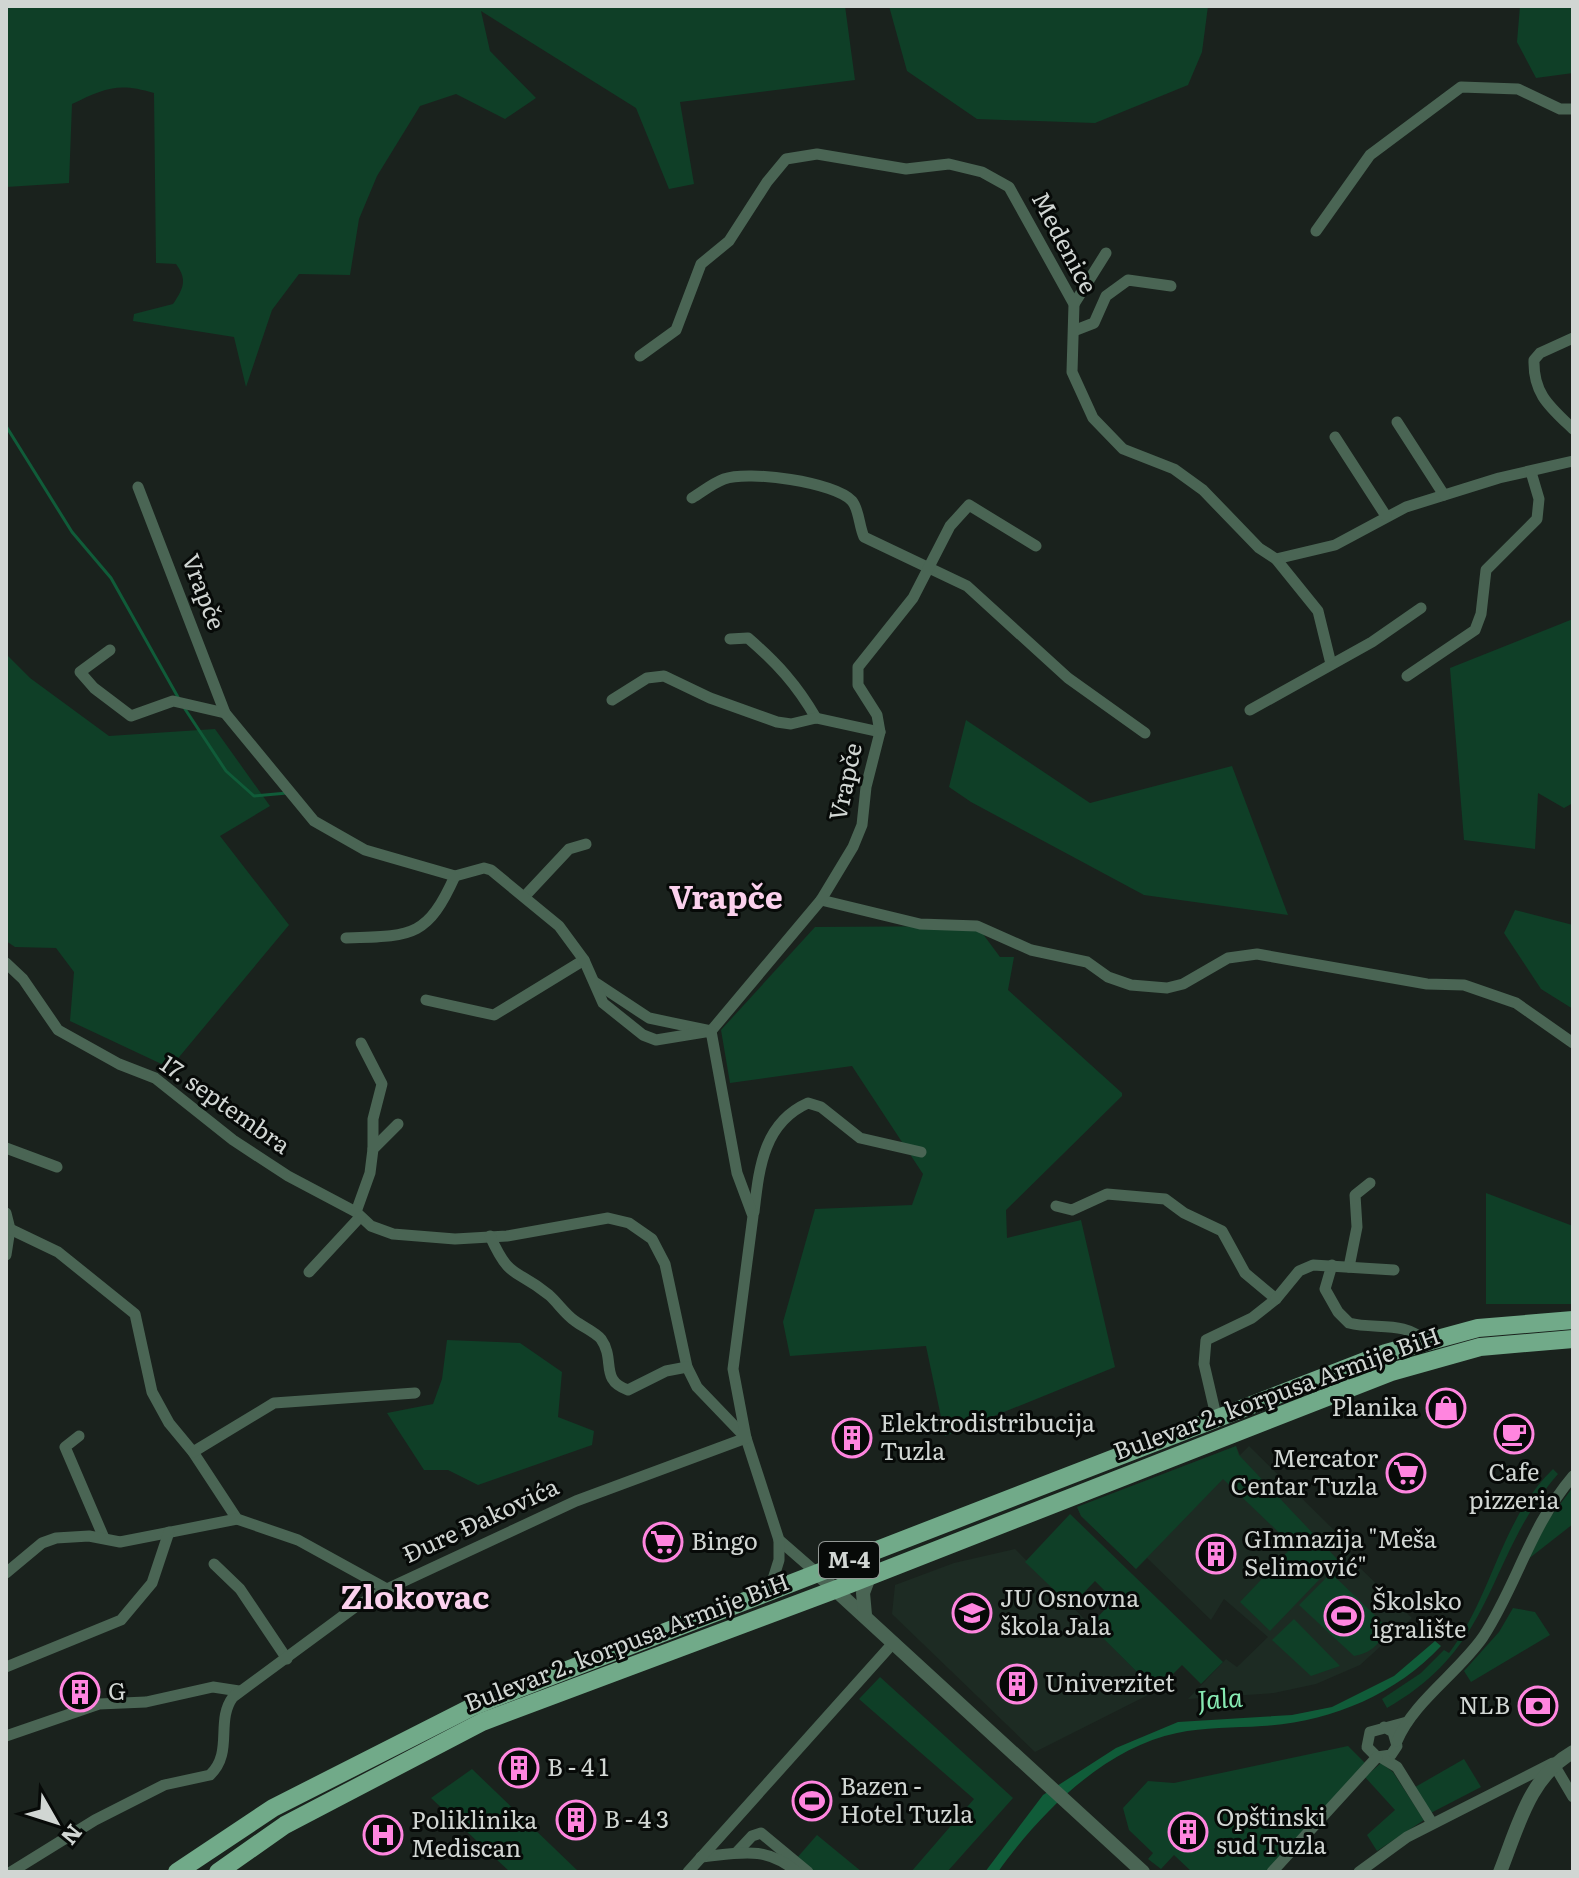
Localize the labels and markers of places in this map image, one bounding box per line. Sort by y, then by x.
shop icon: Planika [1425,1387,1467,1429]
place label: Planika [1331,1388,1418,1423]
place label: Elektrodistribucija Tuzla [880,1404,1095,1467]
cafe icon: Cafe pizzeria [1493,1413,1535,1455]
building icon: Elektrodistribucija Tuzla [831,1417,873,1459]
place label: Mercator Centar Tuzla [1230,1439,1379,1502]
supermarket icon: Mercator Centar Tuzla [1385,1452,1427,1494]
place label: Cafe pizzeria [1469,1453,1559,1516]
place label: GImnazija "Meša Selimović" [1244,1520,1437,1583]
supermarket icon: Bingo [642,1521,684,1563]
place label: Bingo [691,1522,758,1557]
building icon: GImnazija "Meša Selimović" [1195,1533,1237,1575]
place label: JU Osnovna škola Jala [1000,1579,1139,1642]
place label: Školsko igralište [1372,1582,1466,1645]
school or university icon: JU Osnovna škola Jala [951,1592,993,1634]
sports icon: Školsko igralište [1323,1595,1365,1637]
building icon: Univerzitet [996,1663,1038,1705]
place label: Univerzitet [1045,1664,1175,1699]
building icon: G [59,1671,101,1713]
place label: G [108,1672,126,1707]
bank icon: NLB [1517,1685,1559,1727]
place label: NLB [1459,1686,1510,1721]
building icon: B - 4 1 [498,1747,540,1789]
place label: B - 4 1 [547,1748,609,1783]
place label: Bazen - Hotel Tuzla [840,1767,973,1830]
sports icon: Bazen - Hotel Tuzla [791,1780,833,1822]
place label: Opštinski sud Tuzla [1216,1798,1327,1861]
building icon: B - 4 3 [555,1799,597,1841]
place label: B - 4 3 [604,1800,669,1835]
place label: Poliklinika Mediscan [411,1801,537,1864]
building icon: Opštinski sud Tuzla [1167,1811,1209,1853]
hospital icon: Poliklinika Mediscan [362,1814,404,1856]

